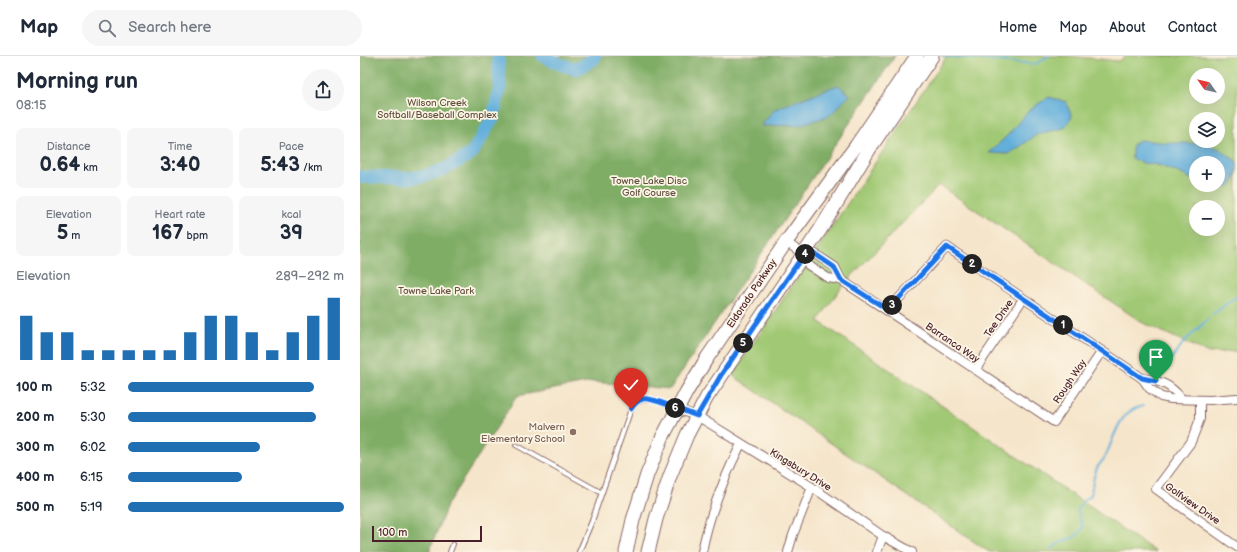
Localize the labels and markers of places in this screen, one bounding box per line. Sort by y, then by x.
pin: 4 [795,244,815,264]
pin: 2 [962,254,982,274]
pin: 3 [882,295,902,315]
pin: 1 [1053,315,1073,335]
pin: 5 [733,333,753,353]
pin [1139,340,1173,381]
pin [614,368,648,409]
pin: 6 [665,398,685,418]
place label: Malvern Elementary School [481,421,565,445]
marker: Malvern Elementary School [568,427,578,437]

